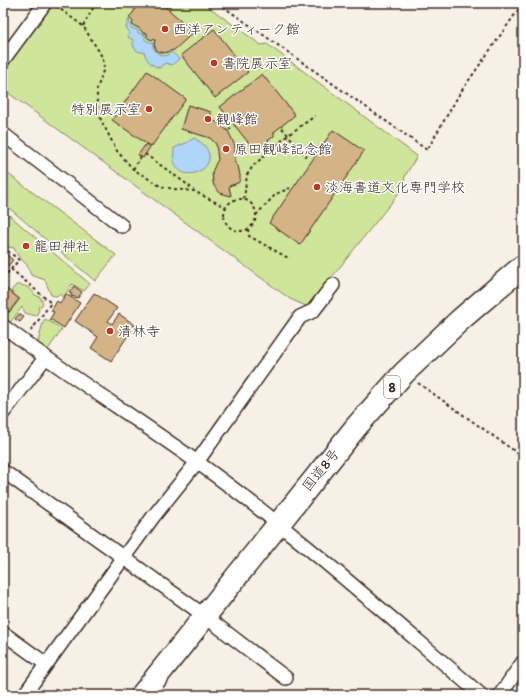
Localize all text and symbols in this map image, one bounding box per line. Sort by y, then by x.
place label: 西洋アンティーク館 [173,21,300,38]
marker: 西洋アンティーク館 [160,24,170,34]
place label: 書院展示室 [222,55,292,72]
marker: 書院展示室 [209,58,219,68]
place label: 特別展示室 [71,101,141,118]
marker: 特別展示室 [144,104,154,114]
place label: 観峰館 [216,111,258,128]
marker: 観峰館 [203,114,213,124]
place label: 原田観峰記念館 [234,141,332,158]
marker: 原田観峰記念館 [221,144,231,154]
place label: 淡海書道文化専門学校 [325,179,465,196]
marker: 淡海書道文化専門学校 [312,182,322,192]
place label: 龍田神社 [34,238,90,255]
marker: 龍田神社 [21,241,31,251]
place label: 清林寺 [118,323,160,340]
marker: 清林寺 [105,326,115,336]
road number: 8 [384,376,400,398]
street label: 国道8号 [299,445,343,495]

